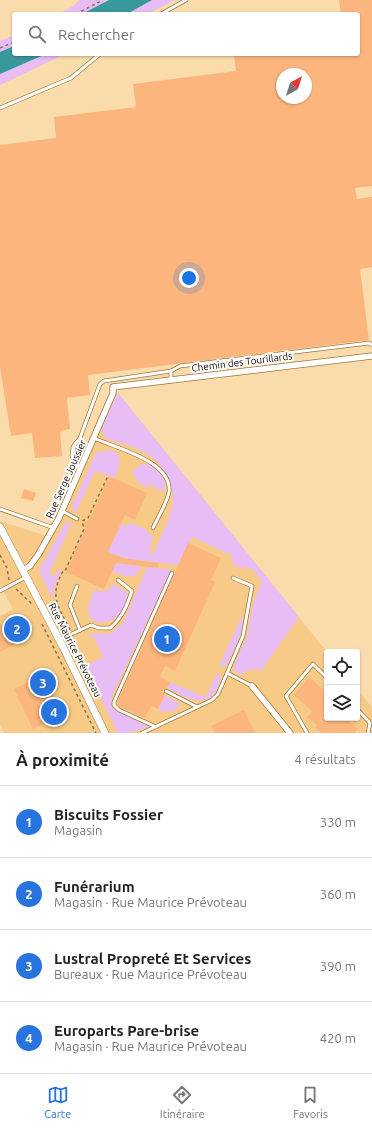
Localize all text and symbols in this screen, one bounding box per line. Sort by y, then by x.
search box [12,12,360,56]
icon: search [26,23,48,45]
text: Rechercher [58,26,135,43]
north arrow [276,68,312,104]
your location [179,268,199,288]
street label: Chemin des Tourillards [191,350,293,374]
street label: Rue Serge Joussier [44,438,88,520]
street label: Rue Maurice Prévoteau [46,601,104,699]
pin: 2 [4,614,30,644]
pin: 1 [154,624,180,654]
map controls [324,649,360,721]
button: locate [324,649,360,685]
pin: 3 [30,668,56,698]
button: layers [324,685,360,721]
pin: 4 [41,697,67,727]
text: À proximité [16,750,109,769]
text: 4 résultats [295,752,356,766]
text: Biscuits Fossier [54,806,163,823]
text: 1 [25,815,33,829]
text: 330 m [320,815,356,829]
text: Magasin [54,823,102,837]
text: Funérarium [54,878,135,895]
text: 2 [25,887,33,901]
text: 360 m [320,887,356,901]
text: Magasin · Rue Maurice Prévoteau [54,895,247,909]
text: Lustral Propreté Et Services [54,950,251,967]
text: 3 [25,959,33,973]
text: 390 m [320,959,356,973]
text: Bureaux · Rue Maurice Prévoteau [54,967,247,981]
text: Europarts Pare-brise [54,1022,199,1039]
text: 4 [25,1031,33,1045]
text: 420 m [320,1031,356,1045]
text: Magasin · Rue Maurice Prévoteau [54,1039,247,1053]
tab: Carte [44,1084,71,1120]
tab: Itinéraire [160,1084,205,1120]
tab: Favoris [293,1084,328,1120]

